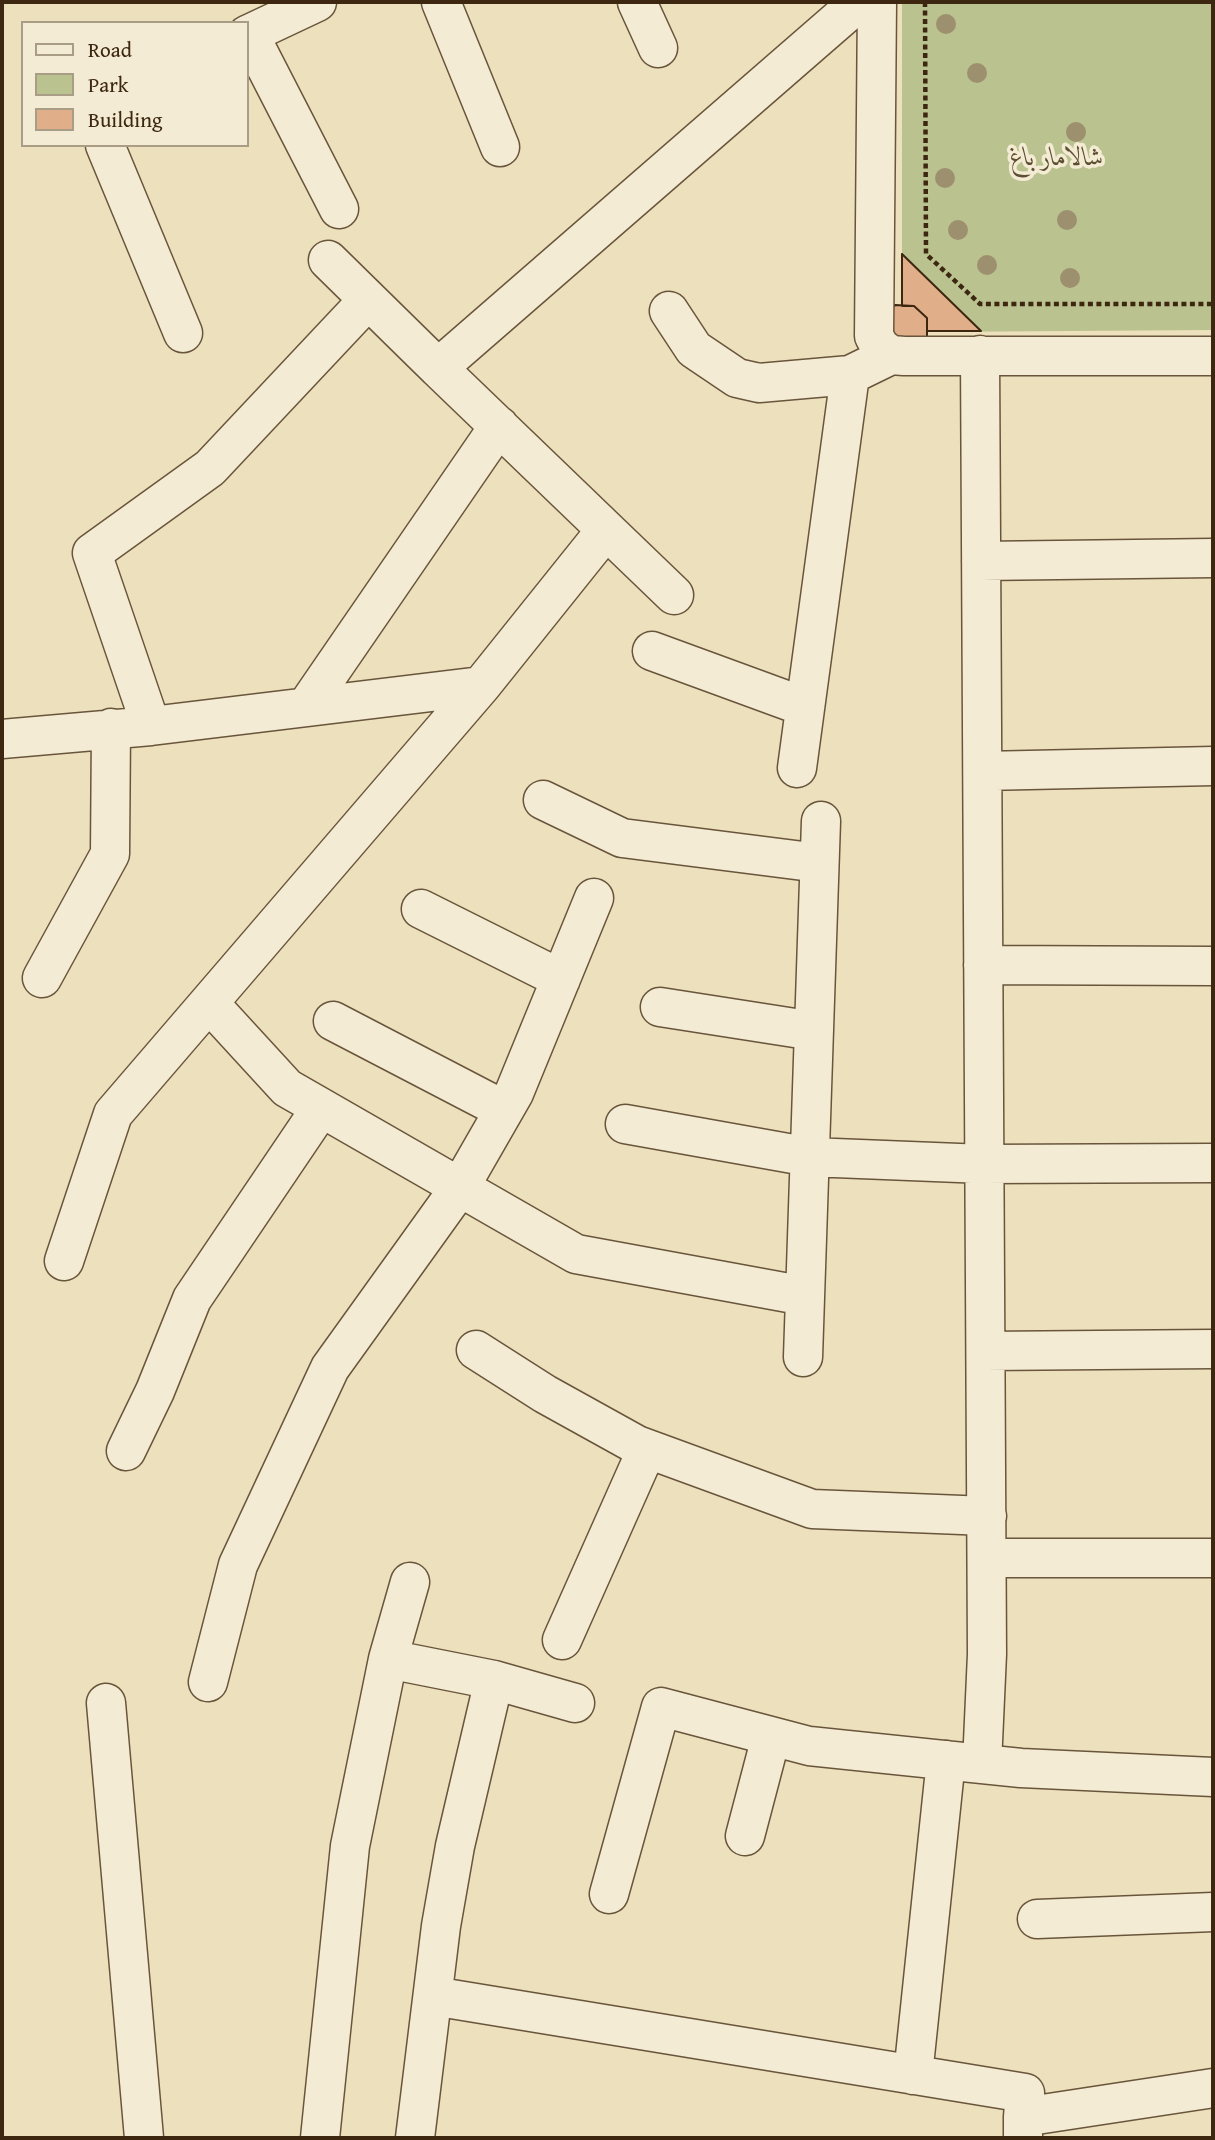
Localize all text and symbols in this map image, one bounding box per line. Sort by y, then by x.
legend [21,21,248,147]
text: Road [88,34,132,65]
text: Park [88,69,129,100]
text: Building [88,104,162,135]
park label: شالامار باغ [1010,142,1104,174]

